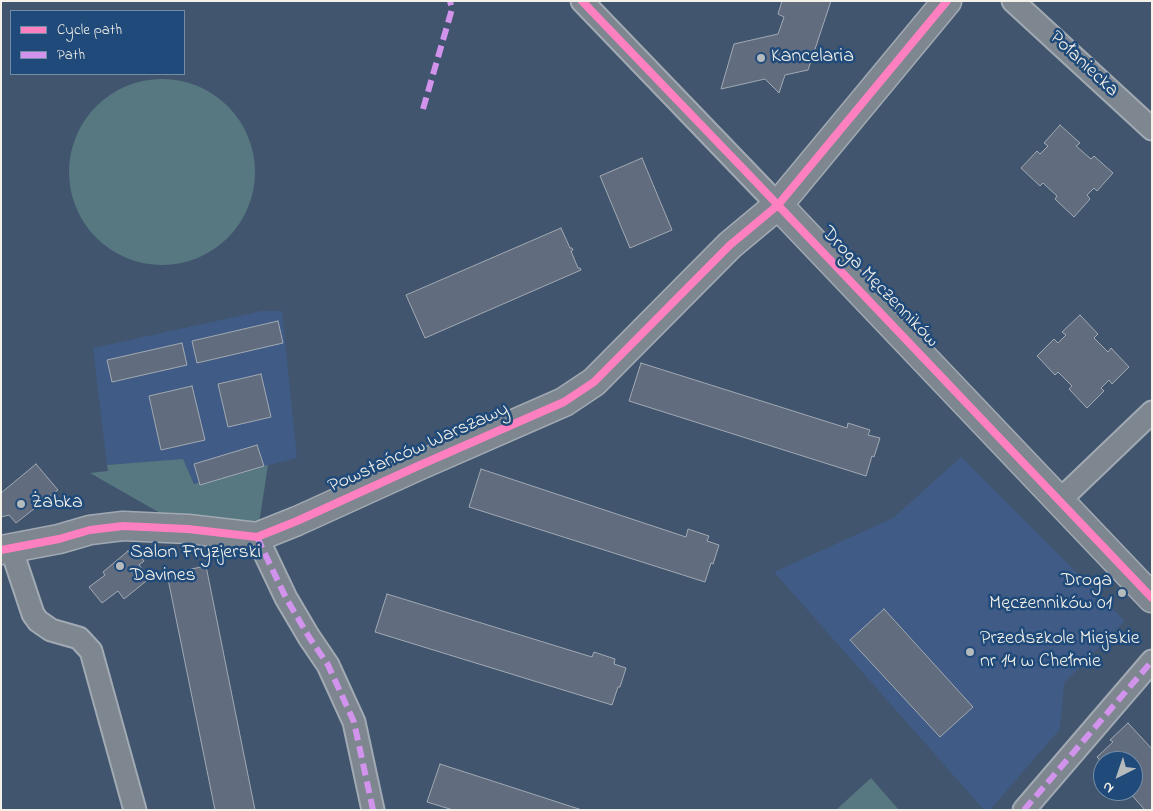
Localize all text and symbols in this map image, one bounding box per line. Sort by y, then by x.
legend [10,10,185,75]
text: Cycle path [57,19,122,41]
street label: Połaniecka [1043,27,1123,103]
text: Path [57,44,85,66]
place label: Kancelaria [771,46,854,70]
marker: Kancelaria [755,52,767,64]
street label: Droga Męczenników [815,222,943,354]
street label: Powstańców Warszawy [325,398,513,500]
place label: Żabka [31,492,83,516]
marker: Żabka [15,498,27,510]
place label: Salon Fryzjerski Davines [130,542,261,589]
marker: Salon Fryzjerski Davines [114,560,126,572]
place label: Droga Męczenników 01 [989,570,1112,617]
marker: Droga Męczenników 01 [1116,587,1128,599]
place label: Przedszkole Miejskie nr 14 w Chełmie [980,628,1140,675]
marker: Przedszkole Miejskie nr 14 w Chełmie [964,646,976,658]
north arrow [1093,751,1143,801]
text: N [1098,776,1119,798]

